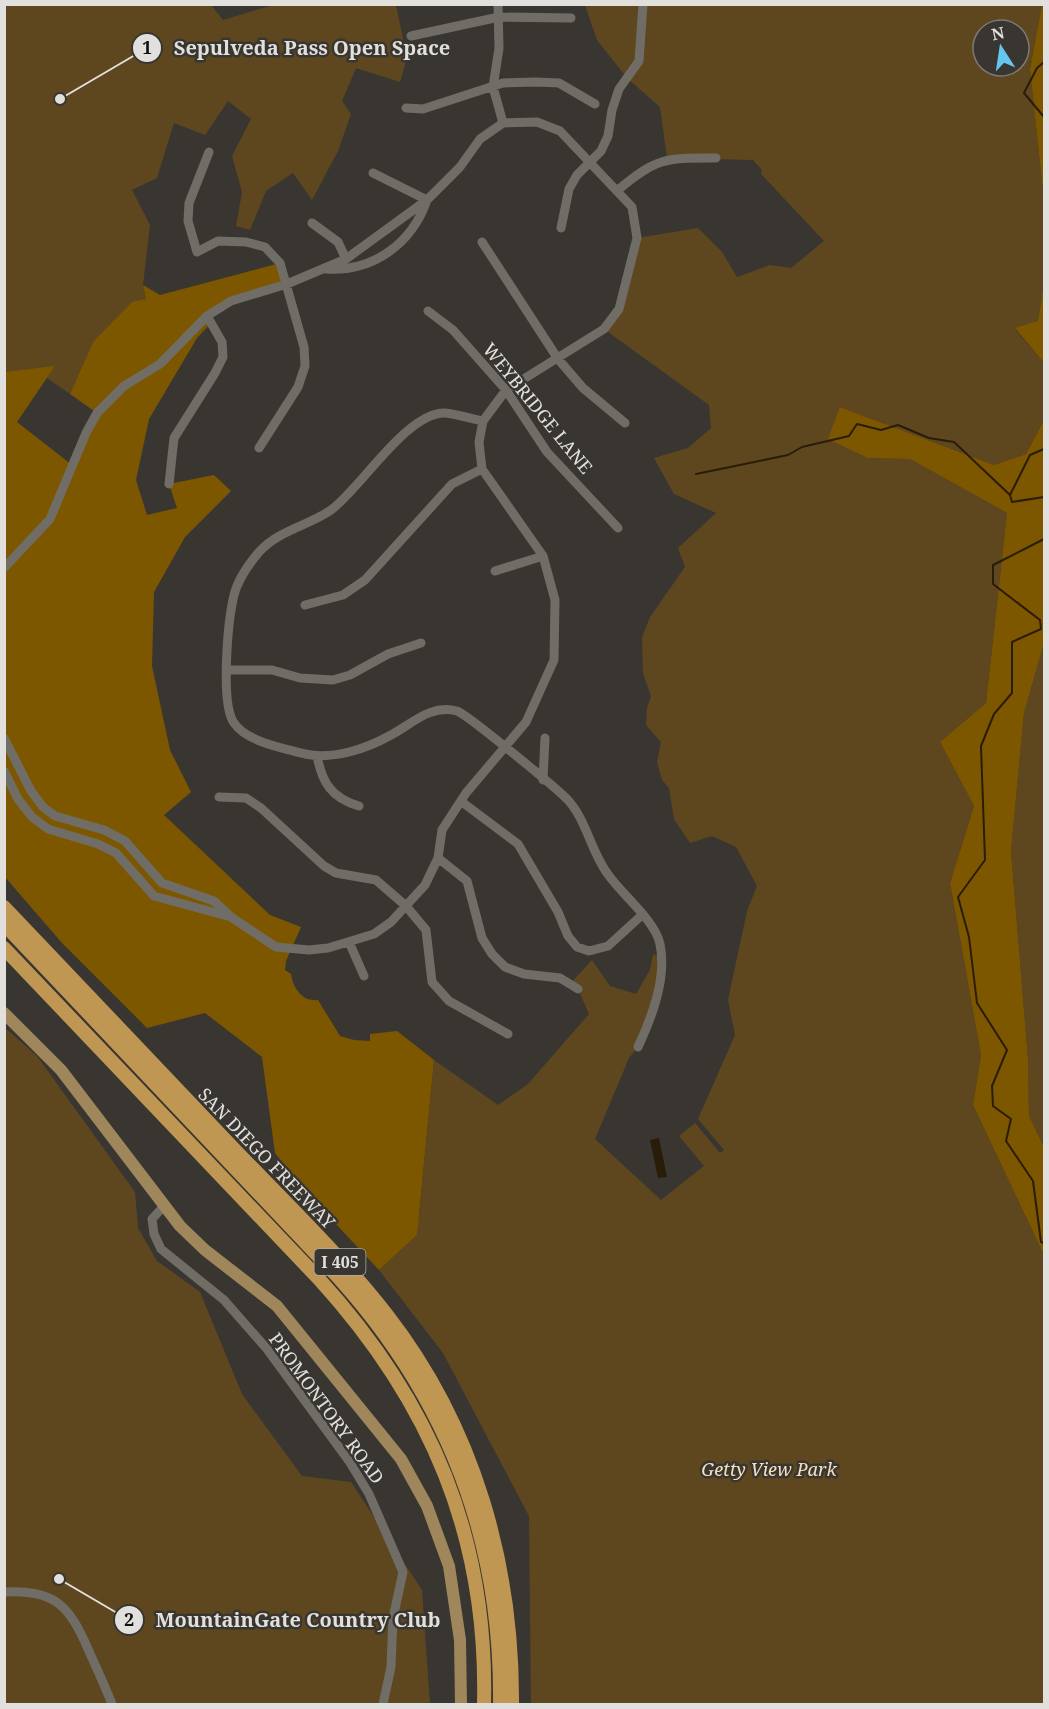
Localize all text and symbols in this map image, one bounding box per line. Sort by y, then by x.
north arrow [971,18,1031,78]
text: N [989,21,1007,45]
callout: Sepulveda Pass Open Space [132,29,462,67]
text: Sepulveda Pass Open Space [174,34,450,61]
text: 1 [142,35,152,59]
street label: WEYBRIDGE LANE [478,338,598,478]
street label: SAN DIEGO FREEWAY [193,1082,341,1234]
road number: I 405 [314,1249,366,1275]
street label: PROMONTORY ROAD [264,1328,390,1488]
park label: Getty View Park [701,1457,837,1481]
callout: MountainGate Country Club [114,1601,453,1639]
text: MountainGate Country Club [155,1606,441,1633]
text: 2 [124,1607,134,1631]

